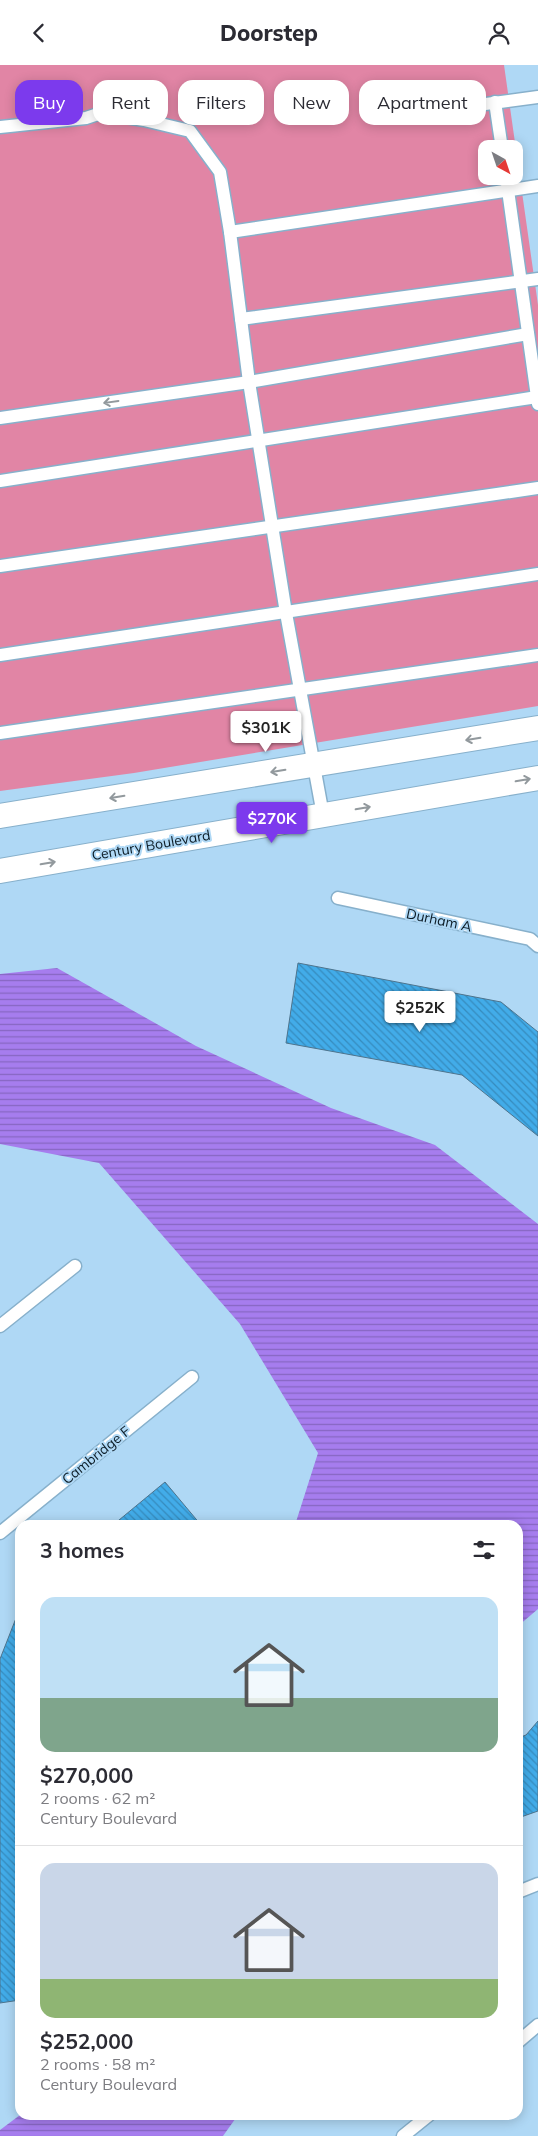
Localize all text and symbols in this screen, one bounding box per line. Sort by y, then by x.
icon: back [25,19,53,47]
text: Doorstep [220,19,318,47]
icon: person [485,19,513,47]
chip: Buy [15,80,83,125]
chip: Rent [93,80,168,125]
chip: Filters [178,80,264,125]
chip: New [274,80,349,125]
chip: Apartment [359,80,486,125]
north arrow [478,140,522,185]
map controls [478,140,523,185]
one-way arrow [103,397,119,407]
pin: $301K [231,711,301,753]
text: $301K [241,717,291,737]
one-way arrow [465,734,481,744]
one-way arrow [270,766,286,776]
one-way arrow [515,775,531,785]
one-way arrow [110,792,126,802]
pin: $270K [237,801,307,844]
one-way arrow [355,803,371,813]
text: $270K [247,808,297,828]
street label: Century Boulevard [90,826,212,864]
one-way arrow [40,857,56,867]
street label: Durham A [405,904,474,936]
pin: $252K [385,991,455,1033]
text: $252K [395,997,445,1017]
street label: Cambridge F [58,1422,134,1488]
icon: filters [470,1536,498,1564]
text: 3 homes [40,1537,124,1563]
icon: home [224,1630,314,1720]
text: $270,000 [40,1762,133,1788]
text: 2 rooms · 62 m² [40,1788,155,1808]
text: Century Boulevard [40,1808,177,1828]
icon: home [224,1895,314,1985]
text: $252,000 [40,2028,133,2054]
text: 2 rooms · 58 m² [40,2054,155,2074]
text: Century Boulevard [40,2074,177,2094]

